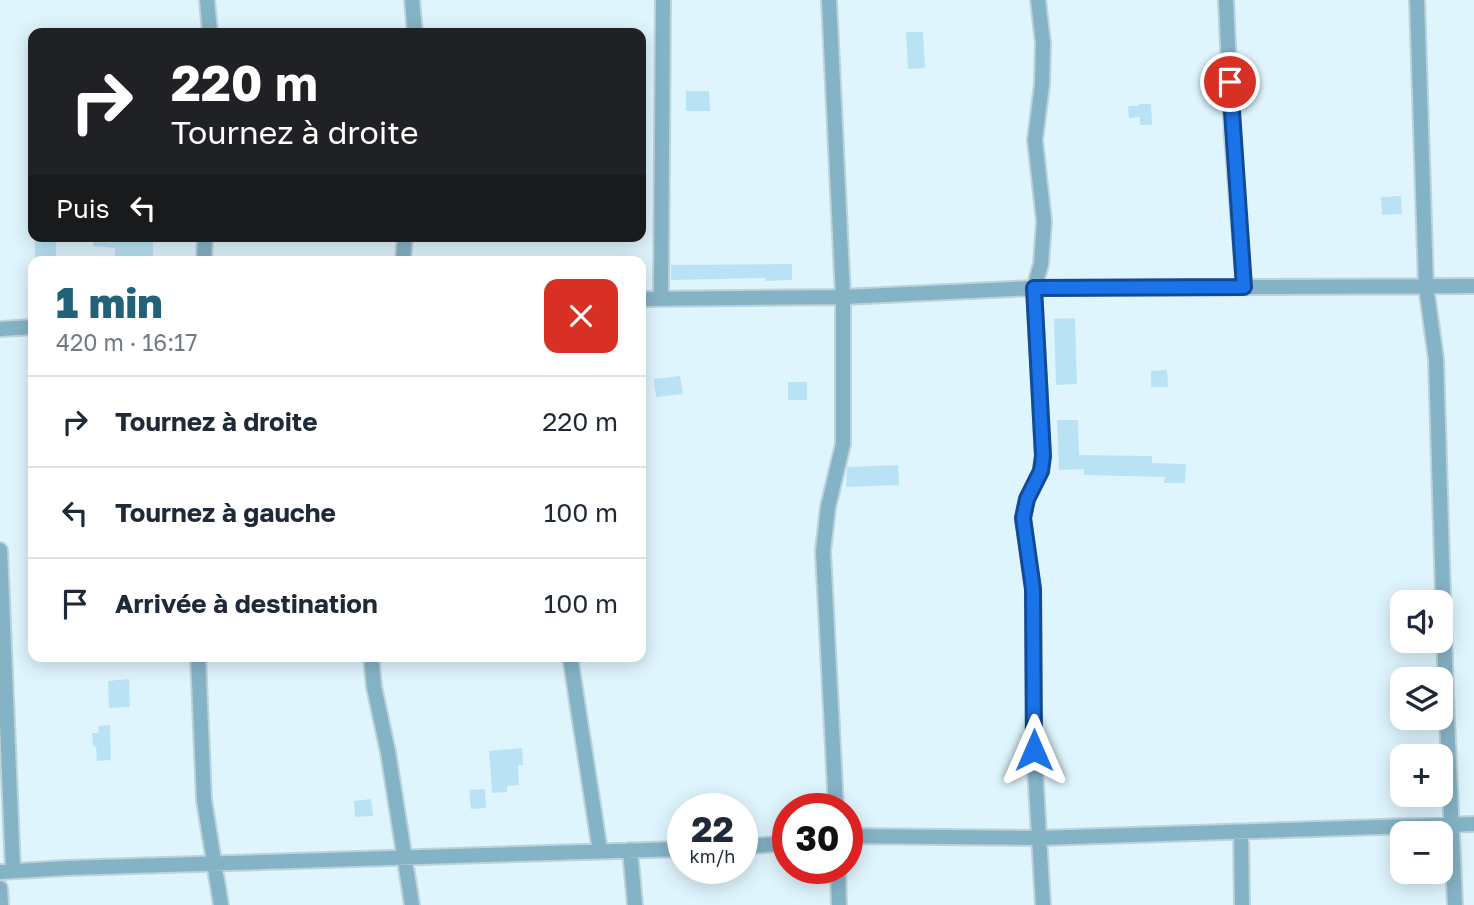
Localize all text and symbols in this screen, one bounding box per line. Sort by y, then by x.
pin [1200,52,1260,112]
text: 220 m [171,53,318,112]
icon: right [56,56,147,147]
icon: arrive [1211,63,1249,101]
text: Tournez à droite [171,113,419,151]
icon: left [124,189,162,227]
text: Puis [56,193,110,224]
text: 1 min [56,277,163,327]
button: close [544,279,618,353]
text: 420 m · 16:17 [56,328,197,356]
icon: right [56,403,94,441]
text: Tournez à droite [115,406,318,437]
text: 220 m [542,406,618,437]
icon: left [56,494,94,532]
text: Tournez à gauche [115,497,336,528]
text: 100 m [544,497,618,528]
icon: arrive [56,585,94,623]
text: Arrivée à destination [115,588,378,619]
text: 100 m [544,588,618,619]
map controls [1390,590,1453,884]
button: sound [1390,590,1453,653]
button: layers [1390,667,1453,730]
position arrow [997,713,1071,787]
button: + [1390,744,1453,807]
speed limit sign: 30 [772,793,863,884]
text: 22 [691,808,734,850]
button: − [1390,821,1453,884]
text: km/h [690,845,735,867]

